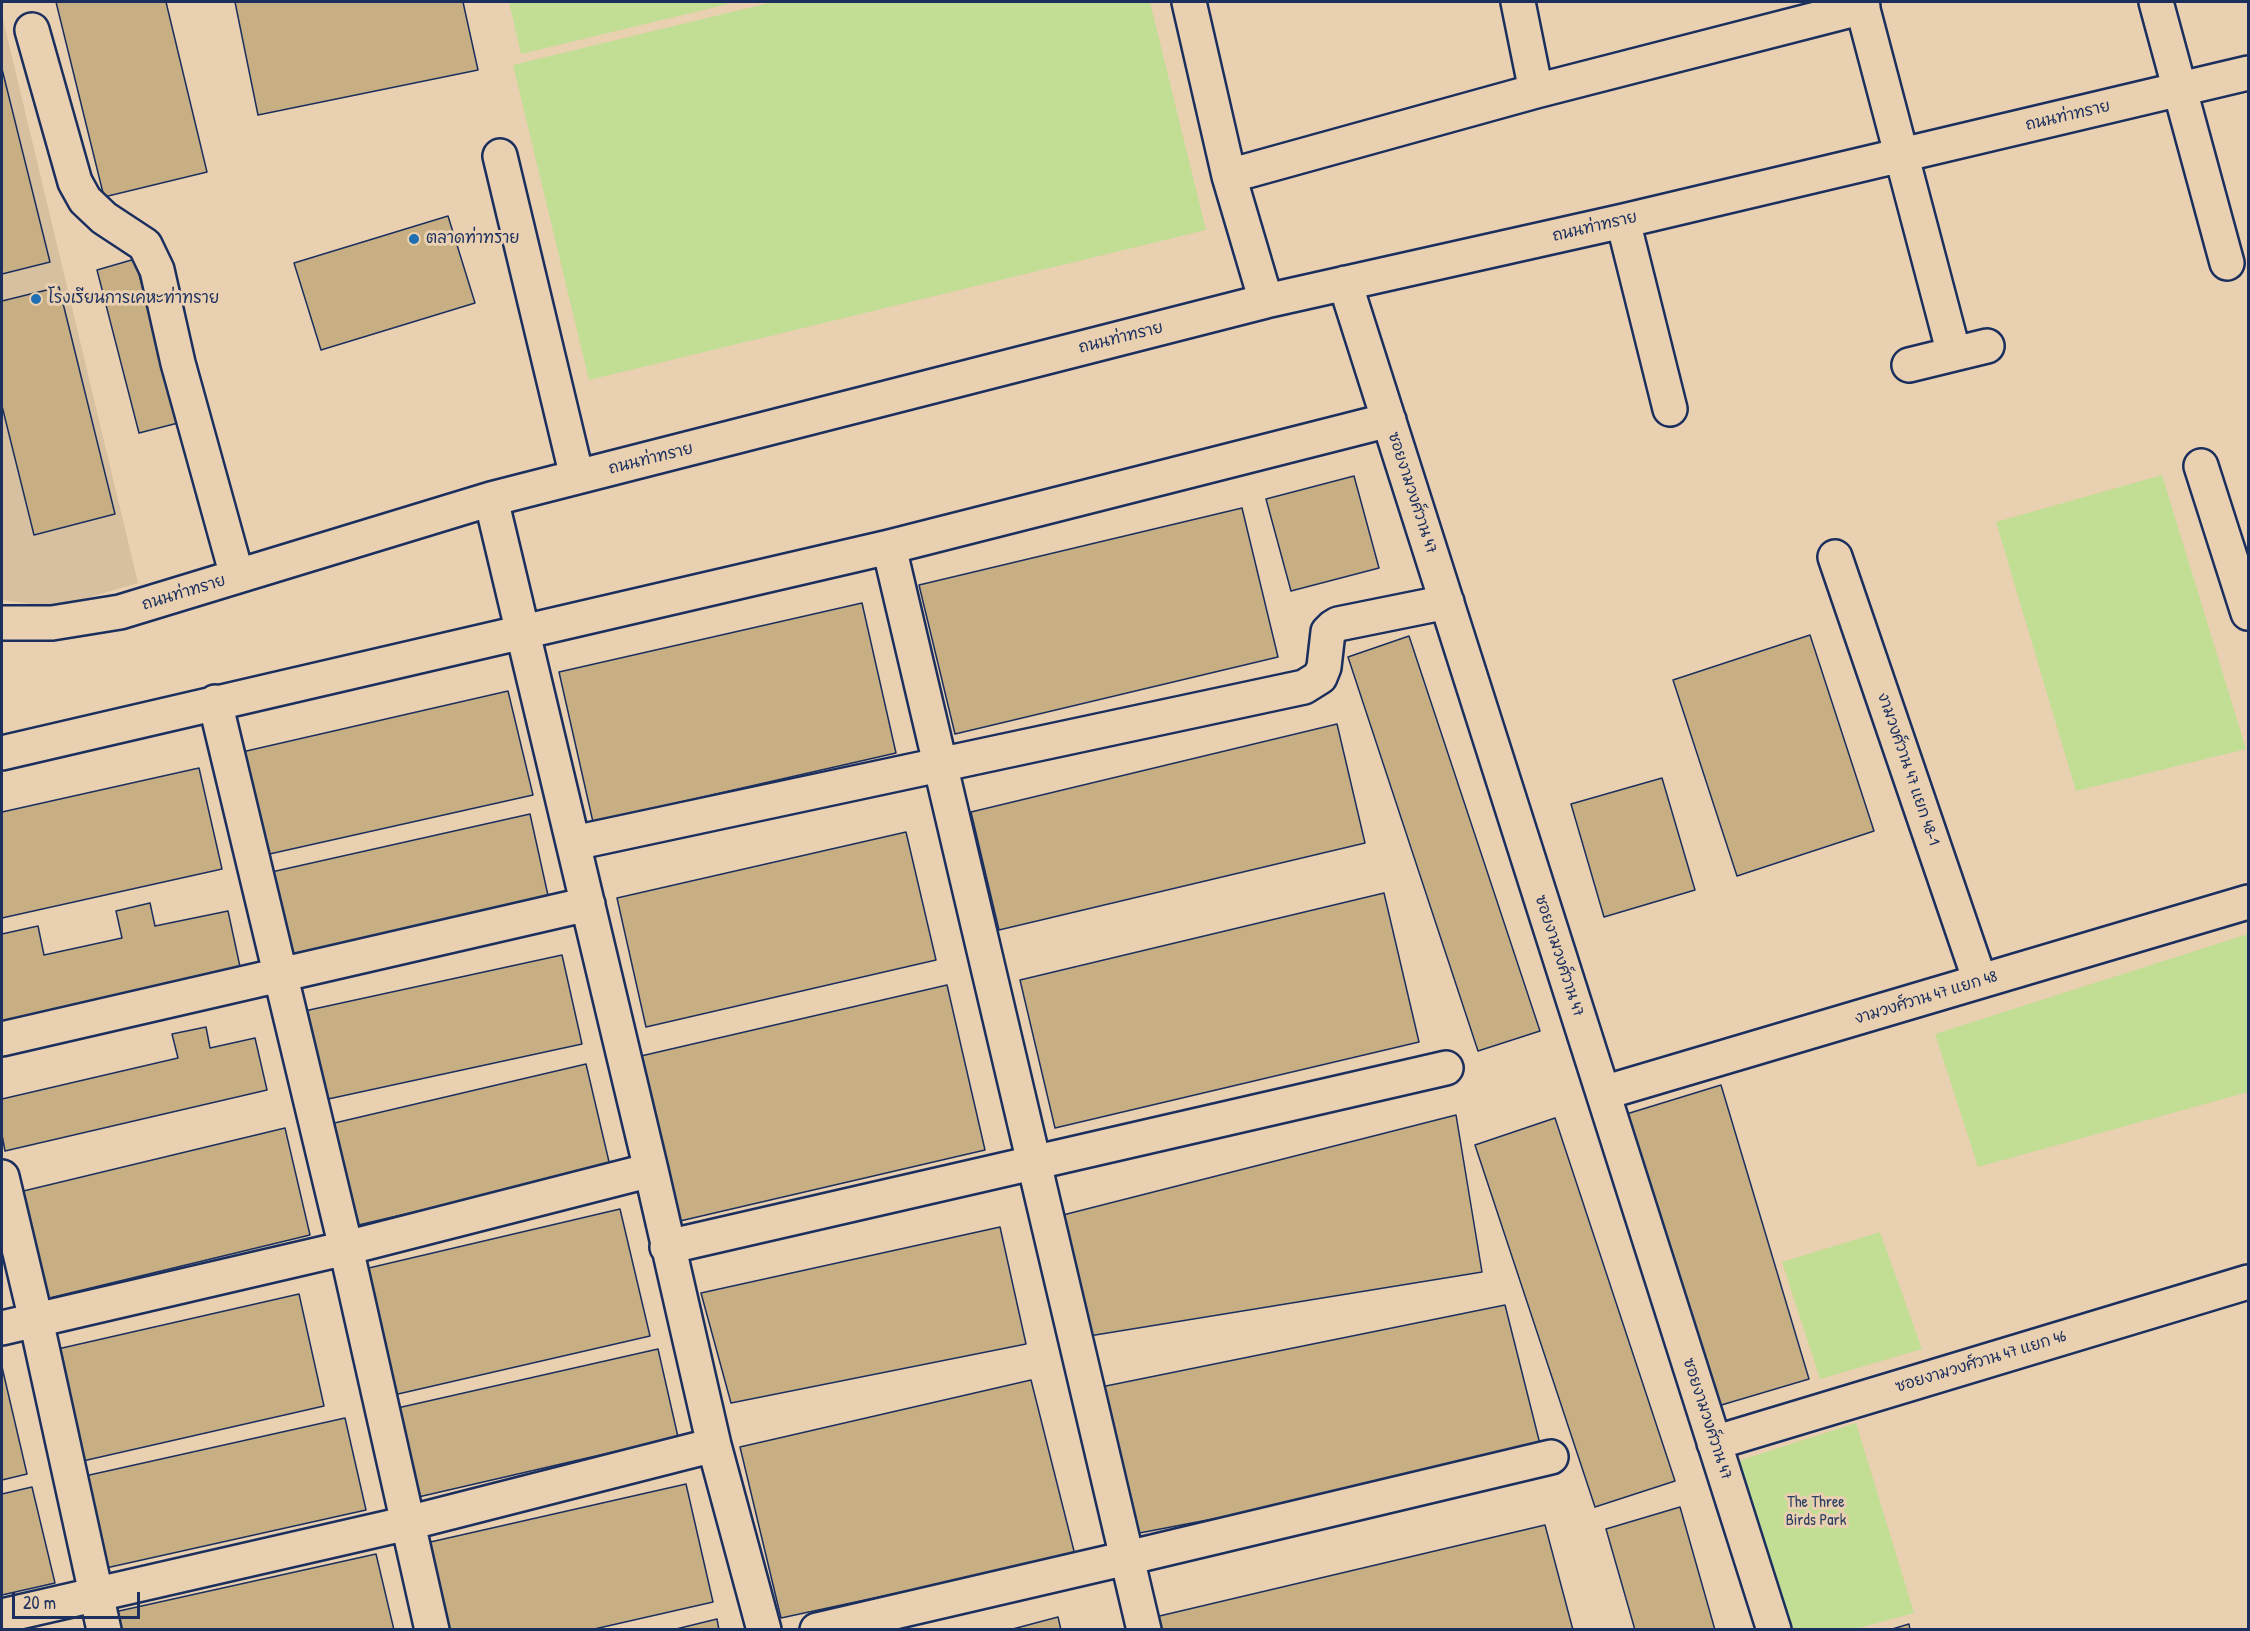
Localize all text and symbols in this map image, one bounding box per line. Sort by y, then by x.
street label: ถนนท่าทราย [2024,97,2112,135]
street label: ถนนท่าทราย [1551,208,1639,246]
place label: ตลาดท่าทราย [426,229,520,249]
marker: ตลาดท่าทราย [407,232,421,246]
place label: โรงเรียนการเคหะท่าทราย [48,289,219,309]
marker: โรงเรียนการเคหะท่าทราย [29,292,43,306]
street label: ถนนท่าทราย [1077,318,1165,358]
street label: ซอยงามวงศ์วาน 47 [1383,430,1441,556]
street label: ถนนท่าทราย [607,439,695,479]
street label: ถนนท่าทราย [140,571,228,615]
street label: งามวงศ์วาน 47 แยก 48-1 [1873,690,1943,848]
street label: ซอยงามวงศ์วาน 47 [1530,893,1588,1019]
street label: งามวงศ์วาน 47 แยก 48 [1852,967,2000,1029]
street label: ซอยงามวงศ์วาน 47 แยก 46 [1893,1327,2069,1397]
street label: ซอยงามวงศ์วาน 47 [1678,1356,1736,1482]
park label: The Three Birds Park [1786,1493,1846,1531]
scale bar [15,1580,142,1618]
text: 20 m [23,1590,56,1615]

